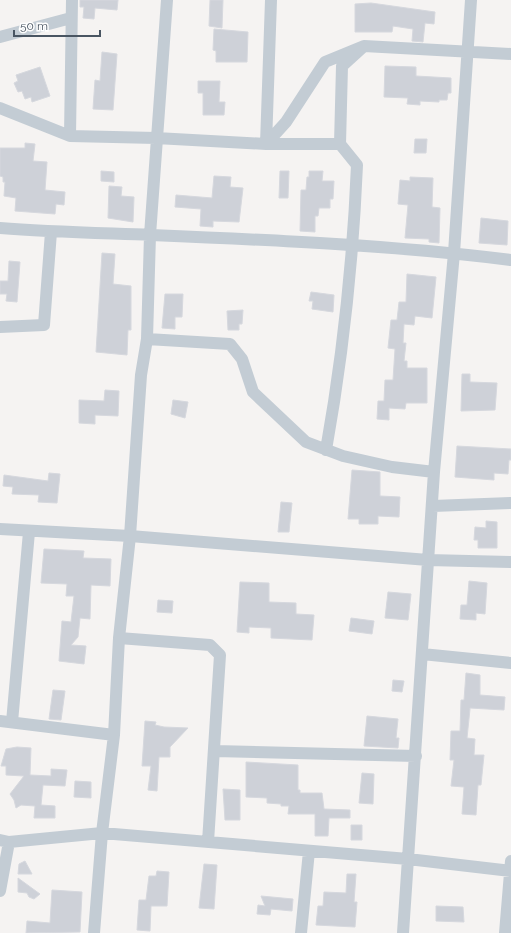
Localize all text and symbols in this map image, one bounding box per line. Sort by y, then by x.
scale bar [14,12,100,38]
text: 50 m [20,19,48,33]

